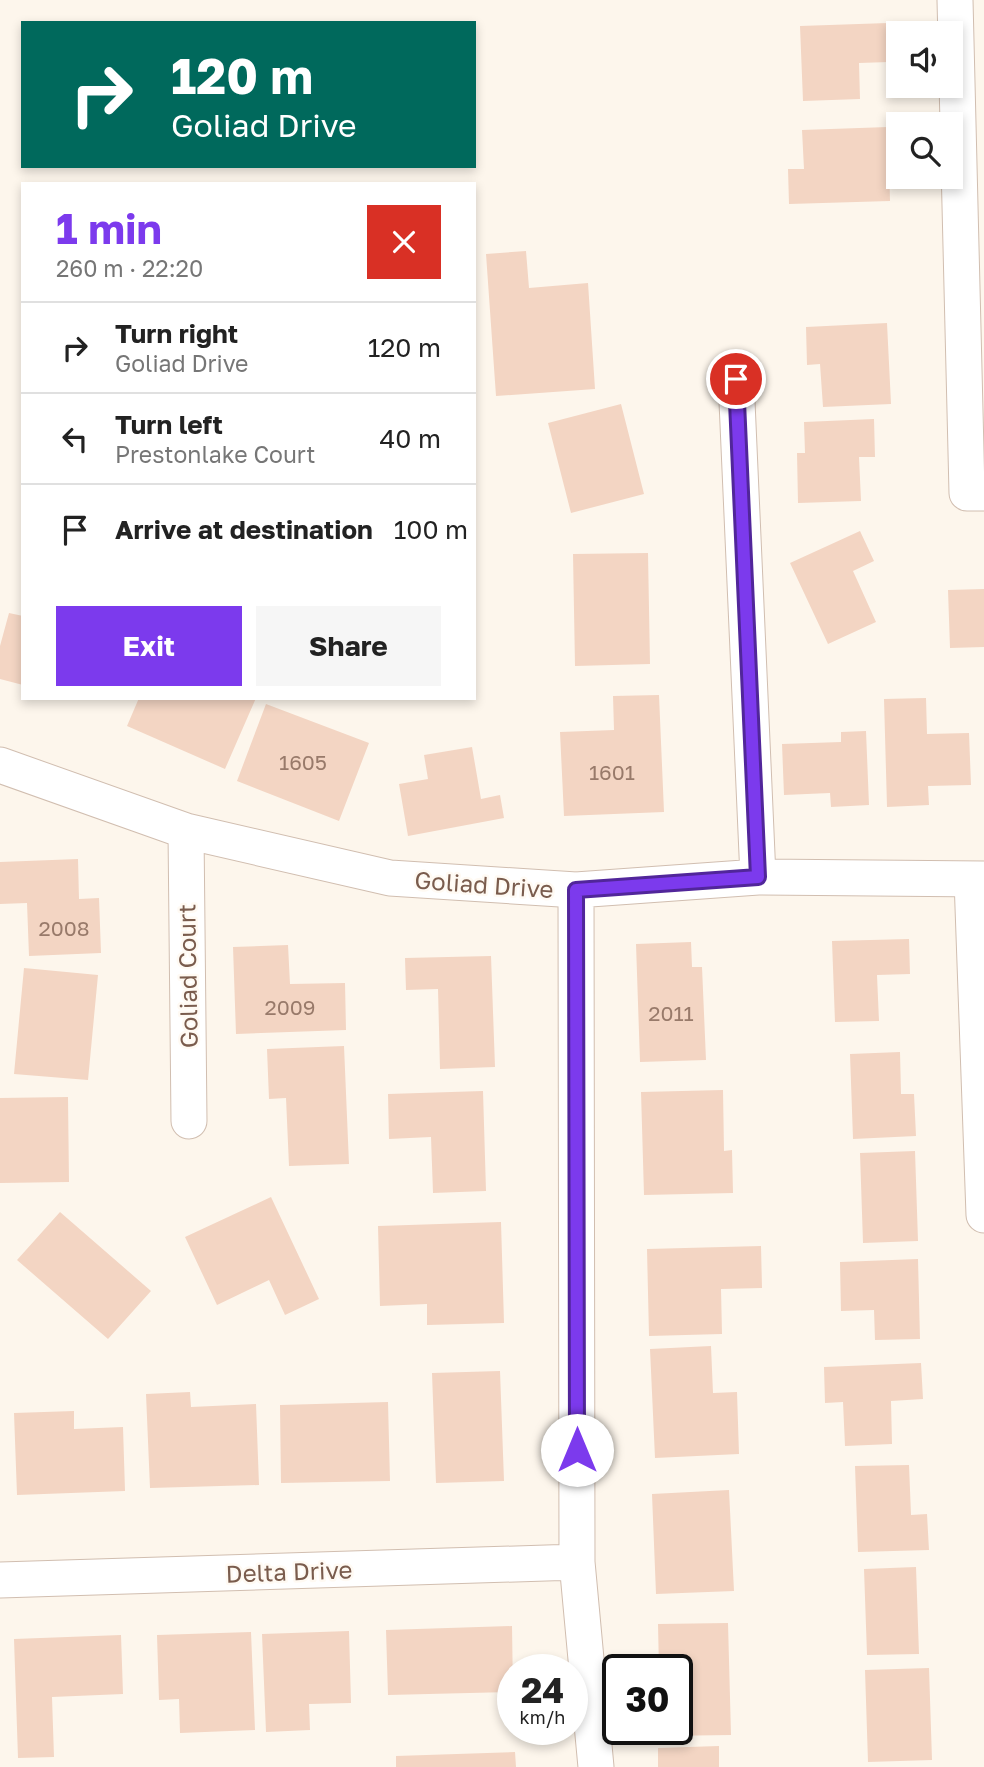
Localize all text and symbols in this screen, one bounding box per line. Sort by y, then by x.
map controls [886,21,963,189]
button: sound [886,21,963,98]
text: 120 m [171,46,313,105]
icon: right [56,49,147,140]
text: Goliad Drive [171,106,357,144]
button: search [886,112,963,189]
text: 1 min [56,203,162,253]
button: close [367,205,441,279]
text: 260 m · 22:20 [56,254,203,282]
text: Turn right [115,318,238,349]
icon: right [56,329,94,367]
text: 120 m [368,332,441,363]
text: Goliad Drive [115,349,248,377]
pin [706,349,766,409]
icon: arrive [717,360,755,398]
text: Turn left [115,409,223,440]
icon: left [56,420,94,458]
text: 40 m [380,423,441,454]
text: Prestonlake Court [115,440,315,468]
icon: arrive [56,511,94,549]
text: Arrive at destination [115,514,373,545]
text: 100 m [394,514,468,545]
button: Exit [56,606,242,686]
button: Share [256,606,441,686]
house number: 1605 [279,749,327,775]
house number: 1601 [589,759,635,785]
street label: Goliad Drive [414,865,554,903]
street label: Goliad Court [171,904,203,1048]
house number: 2008 [38,915,90,941]
house number: 2009 [265,994,315,1020]
house number: 2011 [648,1000,694,1026]
position arrow [540,1413,614,1487]
street label: Delta Drive [225,1554,353,1588]
speed limit sign: 30 [602,1654,693,1745]
text: 24 [521,1669,564,1711]
text: km/h [520,1706,565,1728]

